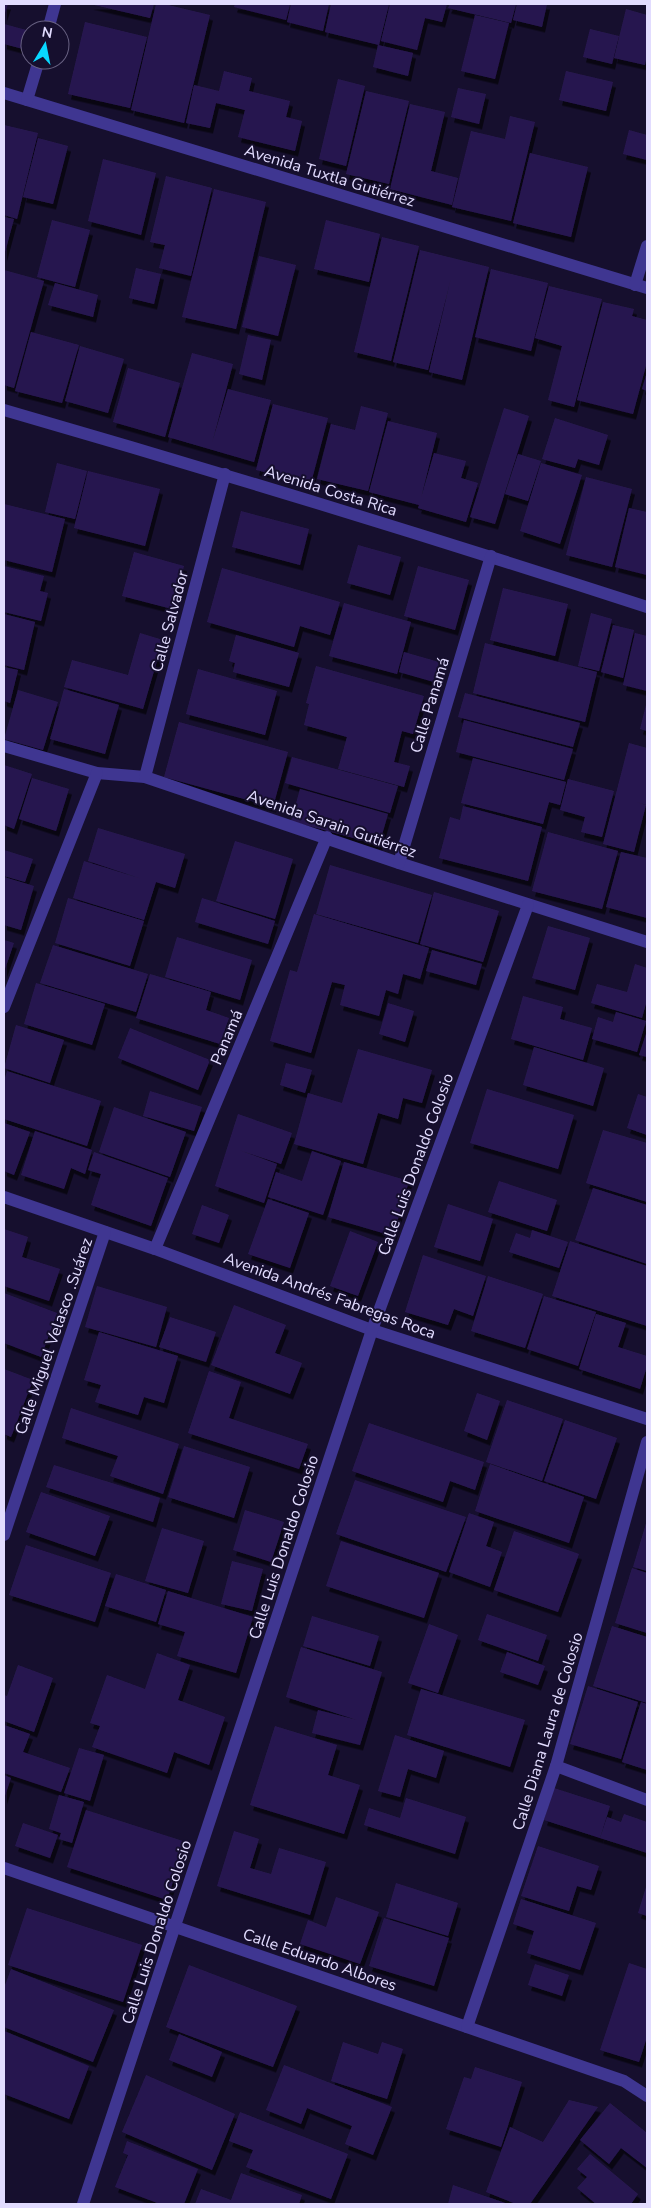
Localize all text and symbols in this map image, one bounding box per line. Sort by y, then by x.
north arrow [20,20,70,70]
text: N [40,22,54,43]
street label: Avenida Tuxtla Gutiérrez [242,140,418,212]
street label: Avenida Costa Rica [262,460,400,522]
street label: Calle Salvador [146,568,194,675]
street label: Calle Panamá [405,655,455,756]
street label: Avenida Sarain Gutiérrez [244,785,419,863]
street label: Panamá [205,1006,248,1068]
street label: Calle Luis Donaldo Colosio [373,1070,459,1258]
street label: Calle Miguel Velasco .Suárez [10,1235,98,1438]
street label: Avenida Andrés Fabregas Roca [221,1247,439,1345]
street label: Calle Luis Donaldo Colosio [244,1452,324,1642]
street label: Calle Diana Laura de Colosio [507,1629,589,1833]
street label: Calle Luis Donaldo Colosio [117,1837,197,2027]
street label: Calle Eduardo Albores [240,1923,400,1997]

